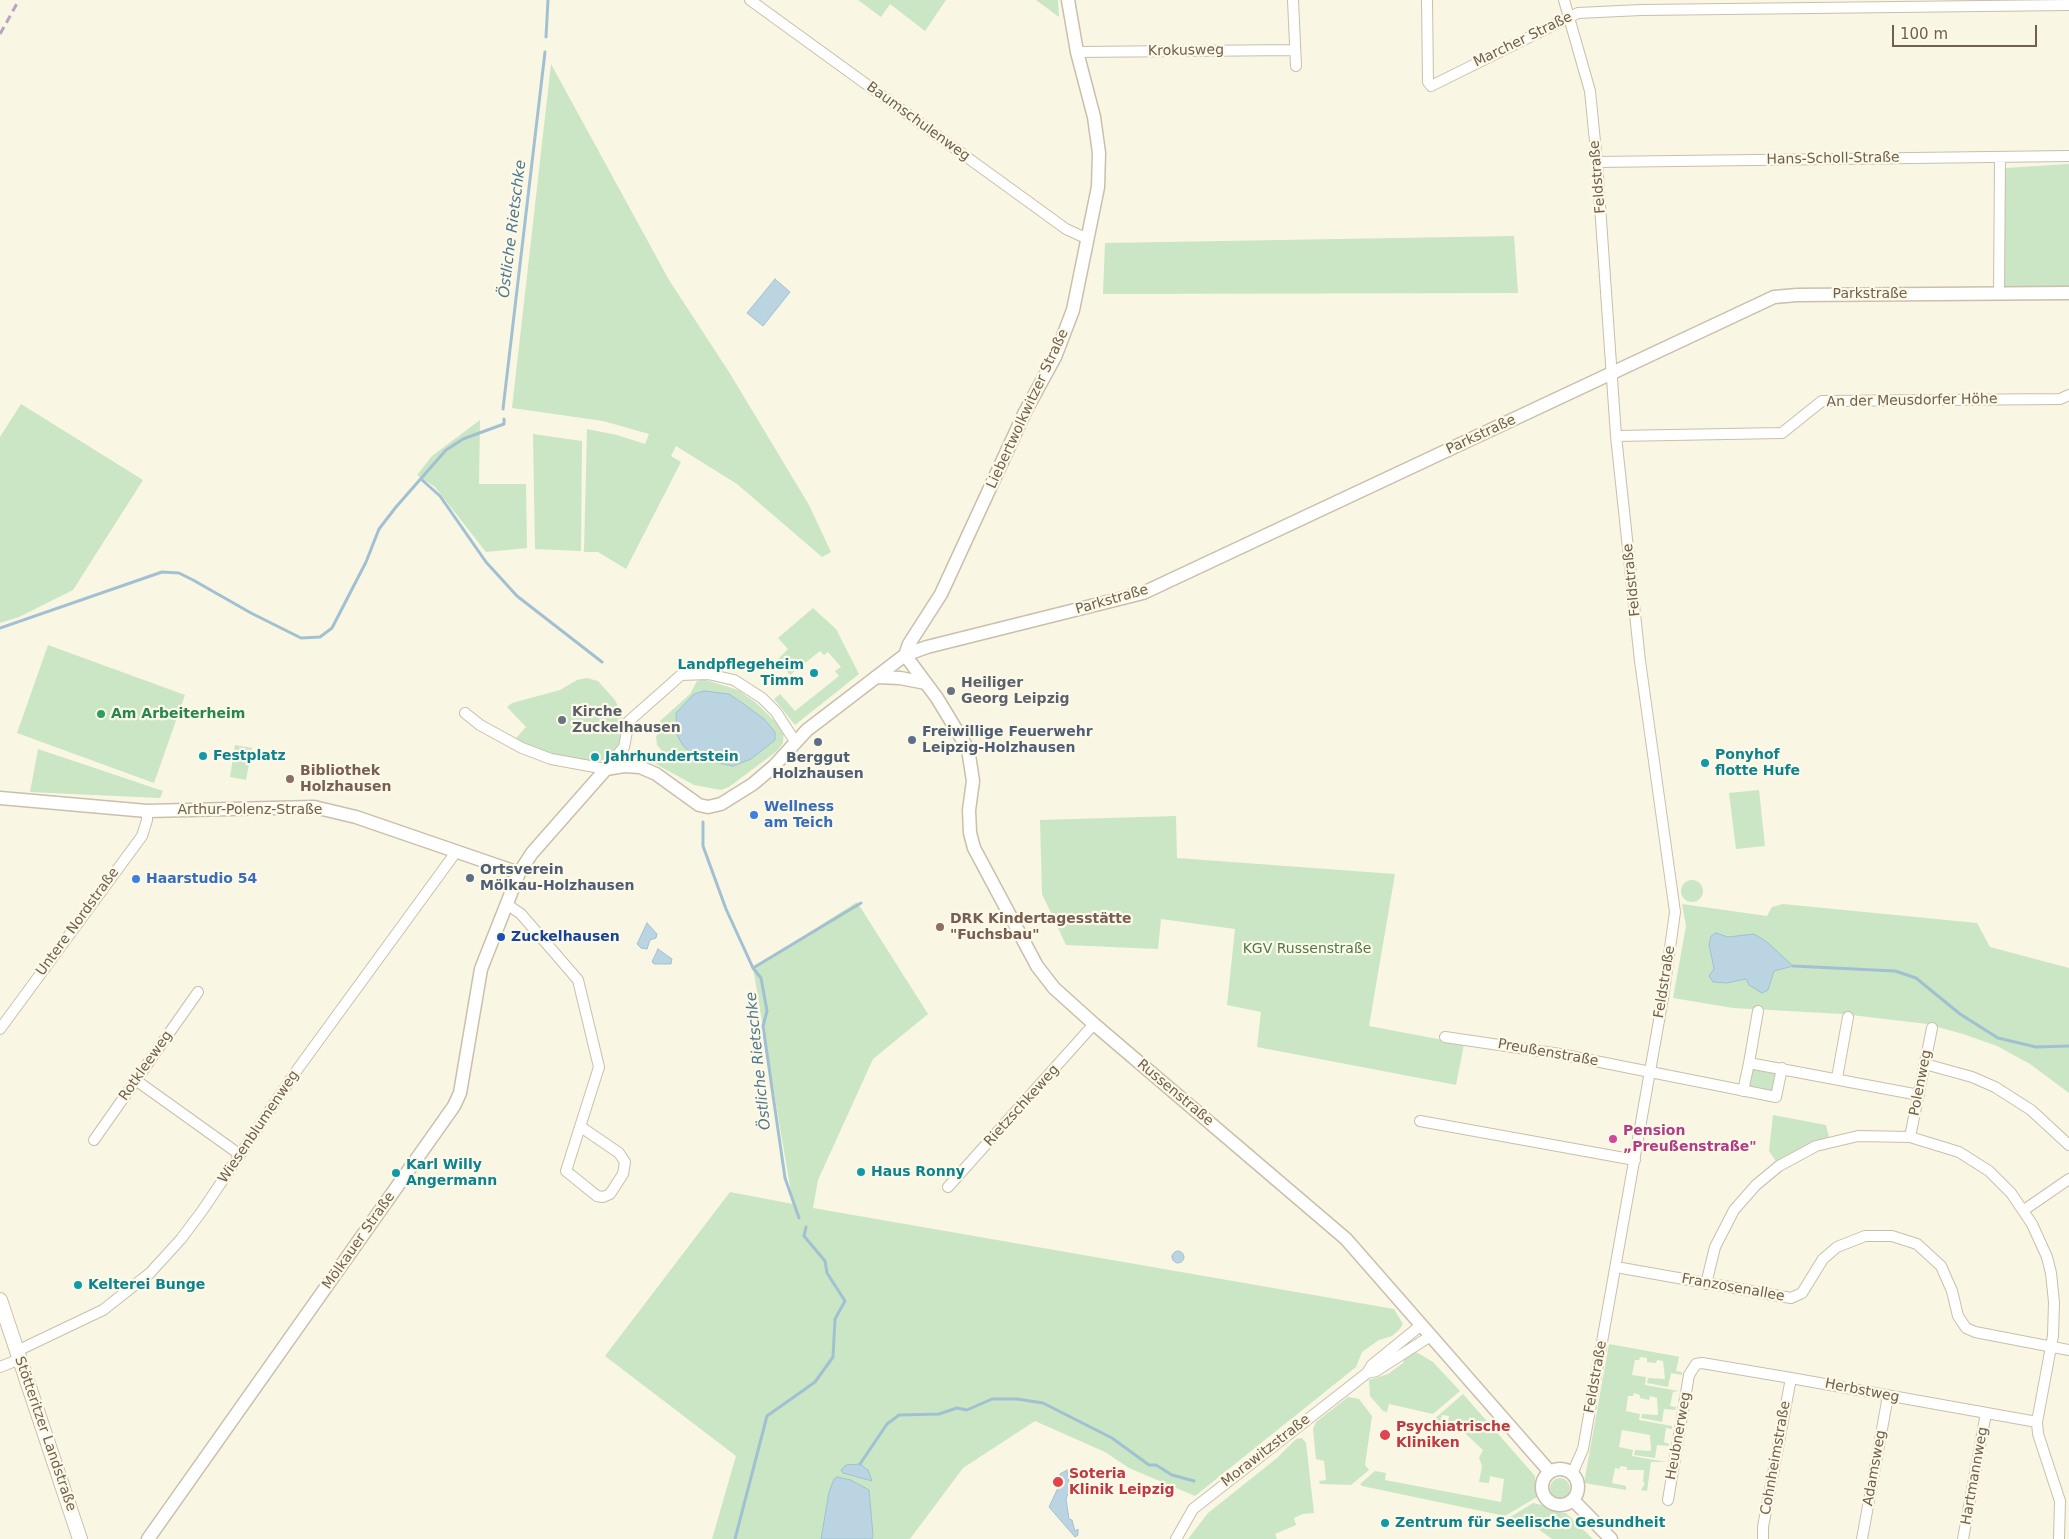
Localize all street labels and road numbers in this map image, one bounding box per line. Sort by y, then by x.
street label: Marcher Straße [1471,9,1575,71]
street label: Krokusweg [1148,42,1224,60]
street label: Baumschulenweg [863,79,973,165]
street label: Feldstraße [1586,140,1610,214]
street label: Hans-Scholl-Straße [1766,149,1900,169]
street label: Parkstraße [1833,286,1907,302]
street label: Liebertwolkwitzer Straße [984,327,1072,491]
street label: An der Meusdorfer Höhe [1826,391,1998,411]
street label: Parkstraße [1444,412,1518,458]
street label: Feldstraße [1620,543,1644,617]
street label: Parkstraße [1074,582,1150,618]
street label: Arthur-Polenz-Straße [178,802,322,818]
street label: Untere Nordstraße [33,865,123,979]
street label: Feldstraße [1651,945,1679,1019]
street label: Rotkleeweg [116,1028,176,1104]
street label: Preußenstraße [1496,1036,1600,1070]
street label: Polenweg [1906,1049,1936,1117]
street label: Russenstraße [1133,1056,1217,1130]
street label: Rietzschkeweg [981,1062,1063,1150]
street label: Wiesenblumenweg [215,1067,303,1187]
street label: Mölkauer Straße [319,1189,399,1293]
street label: Franzosenallee [1680,1271,1786,1305]
street label: Feldstraße [1581,1339,1611,1415]
street label: Stötteritzer Landstraße [11,1354,79,1514]
street label: Herbstweg [1823,1376,1901,1406]
street label: Heubnerweg [1663,1391,1695,1481]
street label: Cohnheimstraße [1758,1400,1794,1516]
street label: Morawitzstraße [1218,1411,1314,1491]
street label: Hartmannweg [1958,1426,1992,1526]
street label: Adamsweg [1860,1429,1890,1507]

